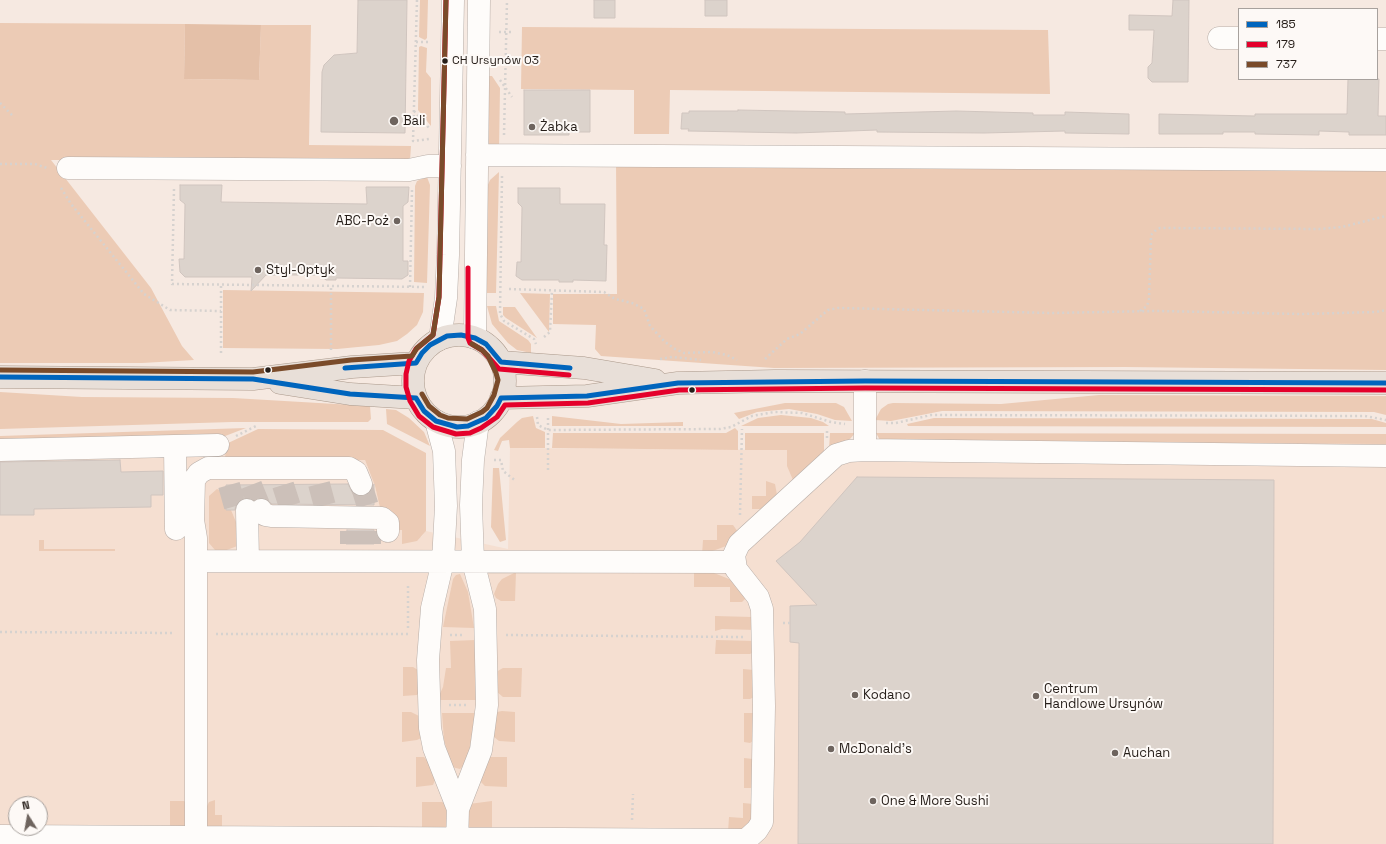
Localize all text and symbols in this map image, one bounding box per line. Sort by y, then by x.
legend [1238,8,1378,80]
text: 185 [1276,16,1296,32]
text: 179 [1276,36,1295,52]
place label: CH Ursynów 03 [452,54,539,68]
marker: CH Ursynów 03 [440,56,450,66]
text: 737 [1276,56,1297,72]
place label: Bali [403,113,425,129]
marker: Bali [388,115,400,127]
place label: Żabka [540,119,578,135]
marker: Żabka [527,122,537,132]
place label: ABC-Poż [336,213,389,229]
marker: ABC-Poż [392,216,402,226]
place label: Styl-Optyk [266,262,335,278]
marker: Styl-Optyk [253,265,263,275]
unlabelled marker [263,365,273,375]
unlabelled marker [687,385,697,395]
place label: Centrum Handlowe Ursynów [1044,681,1163,712]
place label: Kodano [863,687,911,703]
marker: Kodano [850,690,860,700]
marker: Centrum Handlowe Ursynów [1031,691,1041,701]
place label: McDonald's [839,741,912,757]
marker: McDonald's [826,744,836,754]
place label: Auchan [1123,745,1170,761]
marker: Auchan [1110,748,1120,758]
place label: One & More Sushi [881,793,989,809]
north arrow [8,796,48,836]
marker: One & More Sushi [868,796,878,806]
text: N [21,798,31,813]

